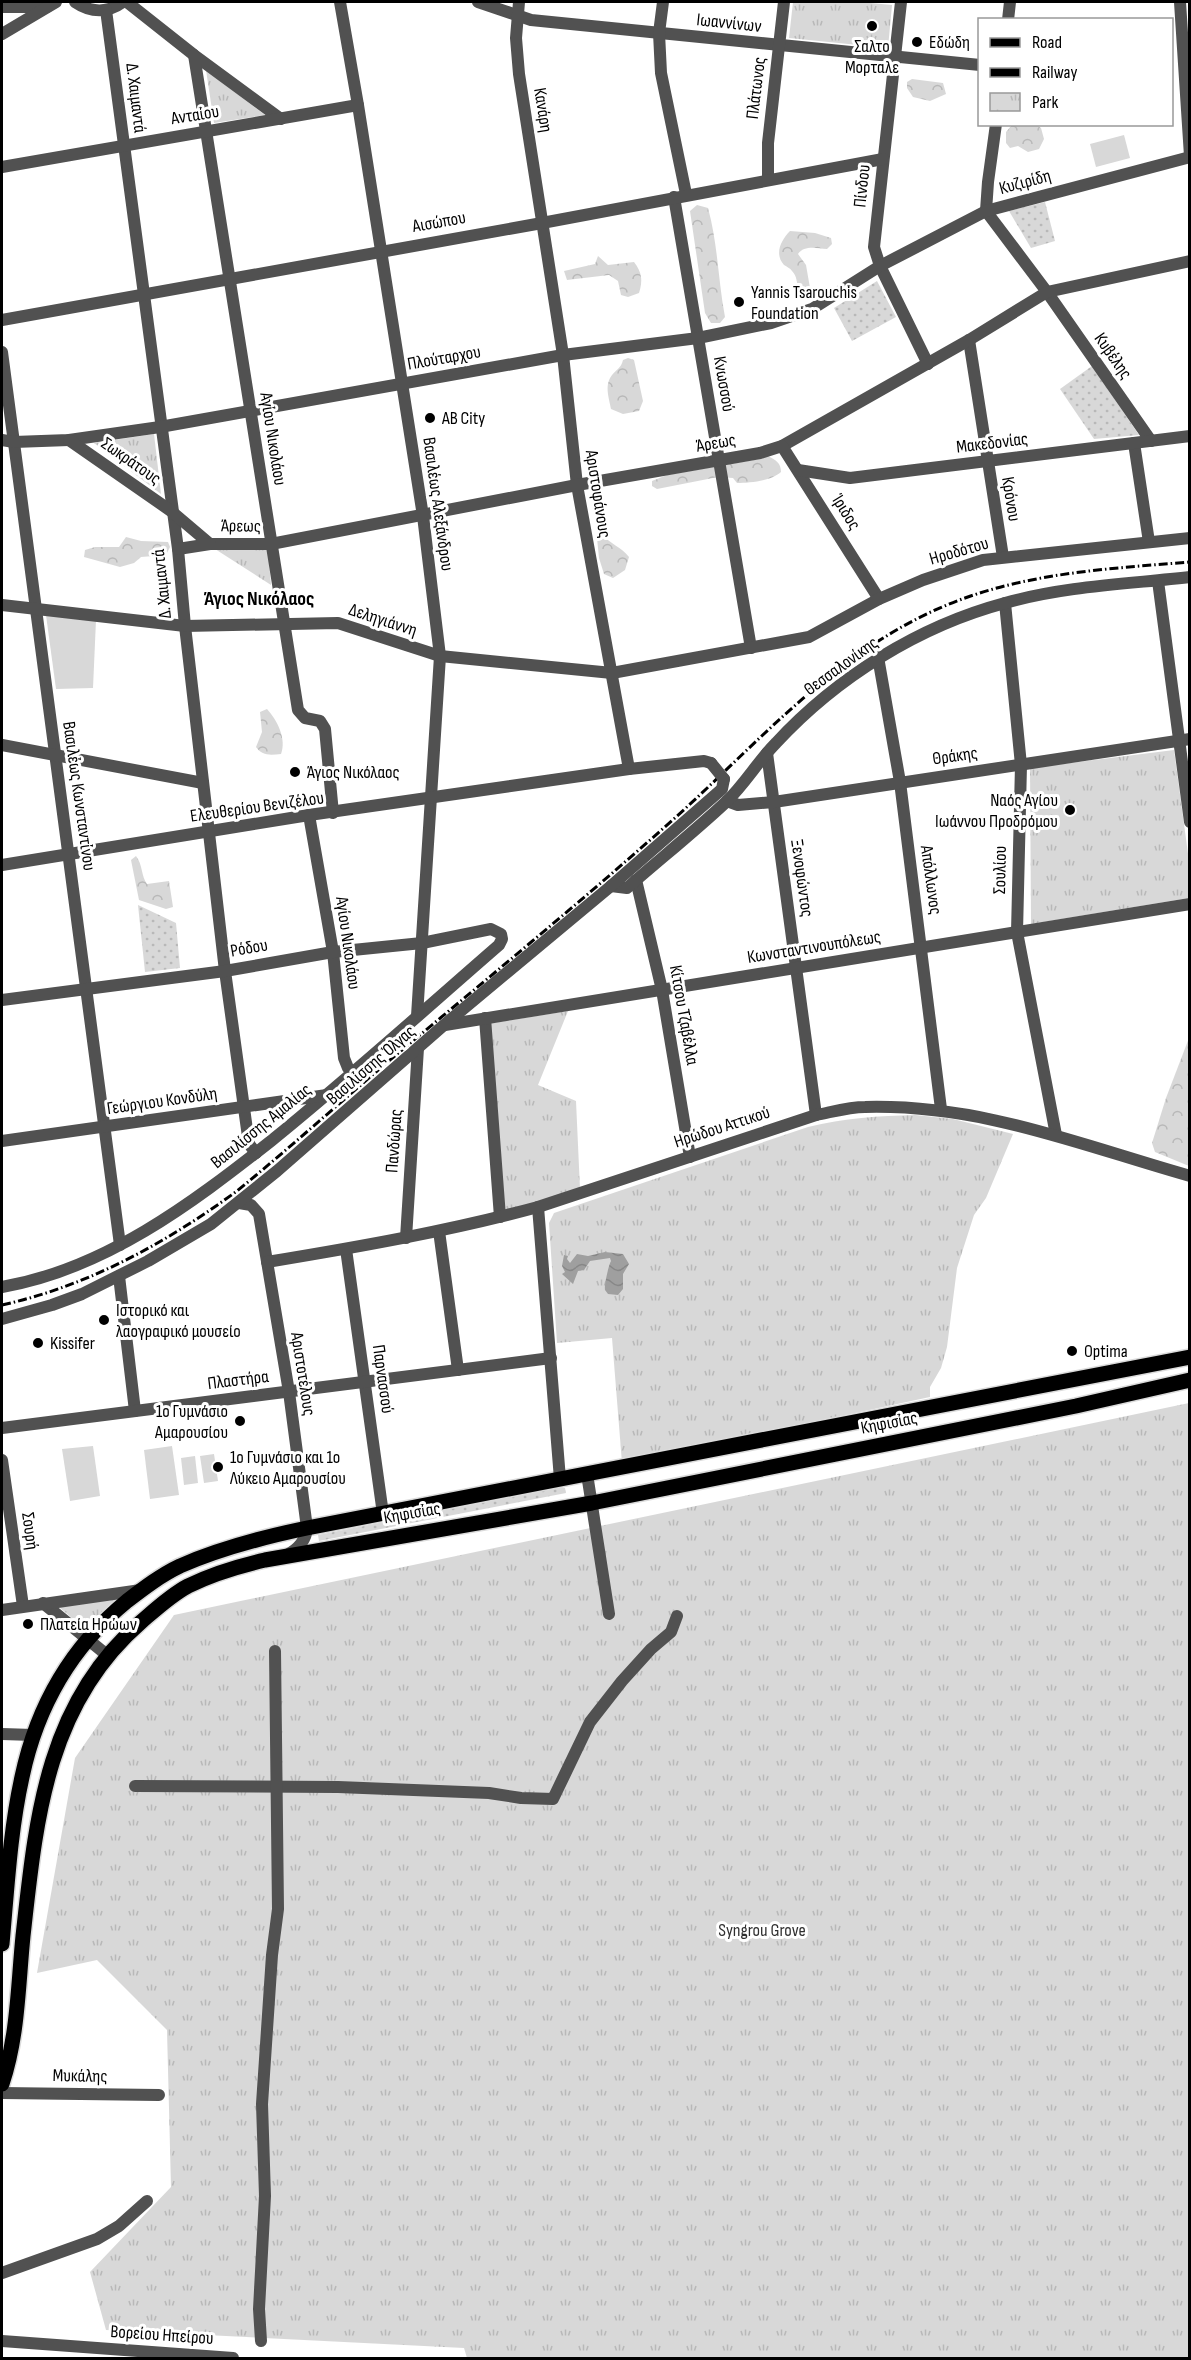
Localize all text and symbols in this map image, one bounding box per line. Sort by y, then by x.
street label: Ιωαννίνων [696,9,762,37]
legend [978,18,1173,126]
marker: Σαλτο Μορταλε [865,19,879,33]
place label: Εδώδη [929,32,970,53]
text: Road [1032,32,1062,53]
marker: Εδώδη [910,35,924,49]
place label: Σαλτο Μορταλε [845,36,899,78]
street label: Πλάτωνος [742,56,770,120]
street label: Δ. Χαιμαντά [121,62,151,134]
text: Railway [1032,62,1077,83]
street label: Κανάρη [529,86,557,134]
text: Park [1032,92,1058,113]
street label: Ανταίου [169,101,220,129]
street label: Πίνδου [849,164,875,208]
street label: Κυζιρίδη [997,165,1053,199]
street label: Αισώπου [410,207,467,237]
place label: Yannis Tsarouchis Foundation [751,282,857,324]
marker: Yannis Tsarouchis Foundation [732,295,746,309]
street label: Κυβέλης [1090,329,1136,383]
street label: Πλούταρχου [406,341,482,375]
street label: Κνωσσού [709,355,739,413]
street label: Αγίου Νικολάου [255,390,291,487]
place label: AB City [441,408,485,429]
marker: AB City [423,411,437,425]
street label: Μακεδονίας [955,428,1029,458]
street label: Άρεως [695,429,737,457]
street label: Σωκράτους [97,433,165,489]
street label: Βασιλέως Αλεξάνδρου [418,436,458,572]
street label: Αριστοφάνους [581,448,615,539]
street label: Κρόνου [997,475,1025,523]
street label: Ίριδος [826,489,865,534]
street label: Άρεως [221,515,261,537]
street label: Ηροδότου [927,533,991,569]
street label: Δ. Χαιμαντά [148,548,176,620]
district label: Άγιος Νικόλαος [204,587,314,611]
street label: Δεληγιάννη [346,599,420,641]
street label: Θεσσαλονίκης [800,632,882,700]
street label: Βασιλέως Κωνσταντίνου [58,720,100,872]
street label: Θράκης [931,742,979,770]
place label: Άγιος Νικόλαος [307,762,400,783]
marker: Άγιος Νικόλαος [288,765,302,779]
street label: Ελευθερίου Βενιζέλου [189,787,325,827]
place label: Ναός Αγίου Ιωάννου Προδρόμου [935,790,1058,832]
marker: Ναός Αγίου Ιωάννου Προδρόμου [1063,803,1077,817]
street label: Ξενοφώντος [786,838,818,918]
street label: Απόλλωνος [916,843,946,916]
street label: Σουλίου [989,846,1011,894]
street label: Αγίου Νικολάου [331,894,365,991]
street label: Κωνσταντινουπόλεως [746,926,882,968]
street label: Ρόδου [229,934,269,962]
street label: Κίτσου Τζαβέλλα [665,963,703,1067]
street label: Βασιλίσσης Όλγας [322,1021,420,1109]
street label: Βασιλίσσης Αμαλίας [207,1079,315,1173]
street label: Γεώργιου Κονδύλη [105,1083,219,1119]
street label: Ηρώδου Αττικού [671,1102,773,1152]
street label: Πανδώρας [381,1108,407,1174]
place label: Ιστορικό και λαογραφικό μουσείο [116,1300,241,1342]
marker: Ιστορικό και λαογραφικό μουσείο [97,1313,111,1327]
street label: Αριστοτέλους [286,1330,320,1417]
place label: Kissifer [50,1333,95,1354]
marker: Kissifer [31,1336,45,1350]
place label: Optima [1084,1341,1128,1362]
street label: Παρνασσού [368,1343,398,1415]
marker: Optima [1065,1344,1079,1358]
street label: Πλαστήρα [206,1366,270,1394]
place label: 1ο Γυμνάσιο Αμαρουσίου [154,1401,228,1443]
street label: Κηφισίας [859,1407,919,1439]
marker: 1ο Γυμνάσιο Αμαρουσίου [233,1414,247,1428]
place label: 1ο Γυμνάσιο και 1ο Λύκειο Αμαρουσίου [229,1447,346,1489]
marker: 1ο Γυμνάσιο και 1ο Λύκειο Αμαρουσίου [211,1460,225,1474]
street label: Κηφισίας [382,1498,442,1528]
street label: Σουρή [17,1511,43,1551]
place label: Πλατεία Ηρώων [40,1614,137,1635]
marker: Πλατεία Ηρώων [21,1617,35,1631]
park label: Syngrou Grove [718,1920,806,1941]
street label: Μυκάλης [52,2065,108,2087]
street label: Βορείου Ηπείρου [110,2321,214,2349]

